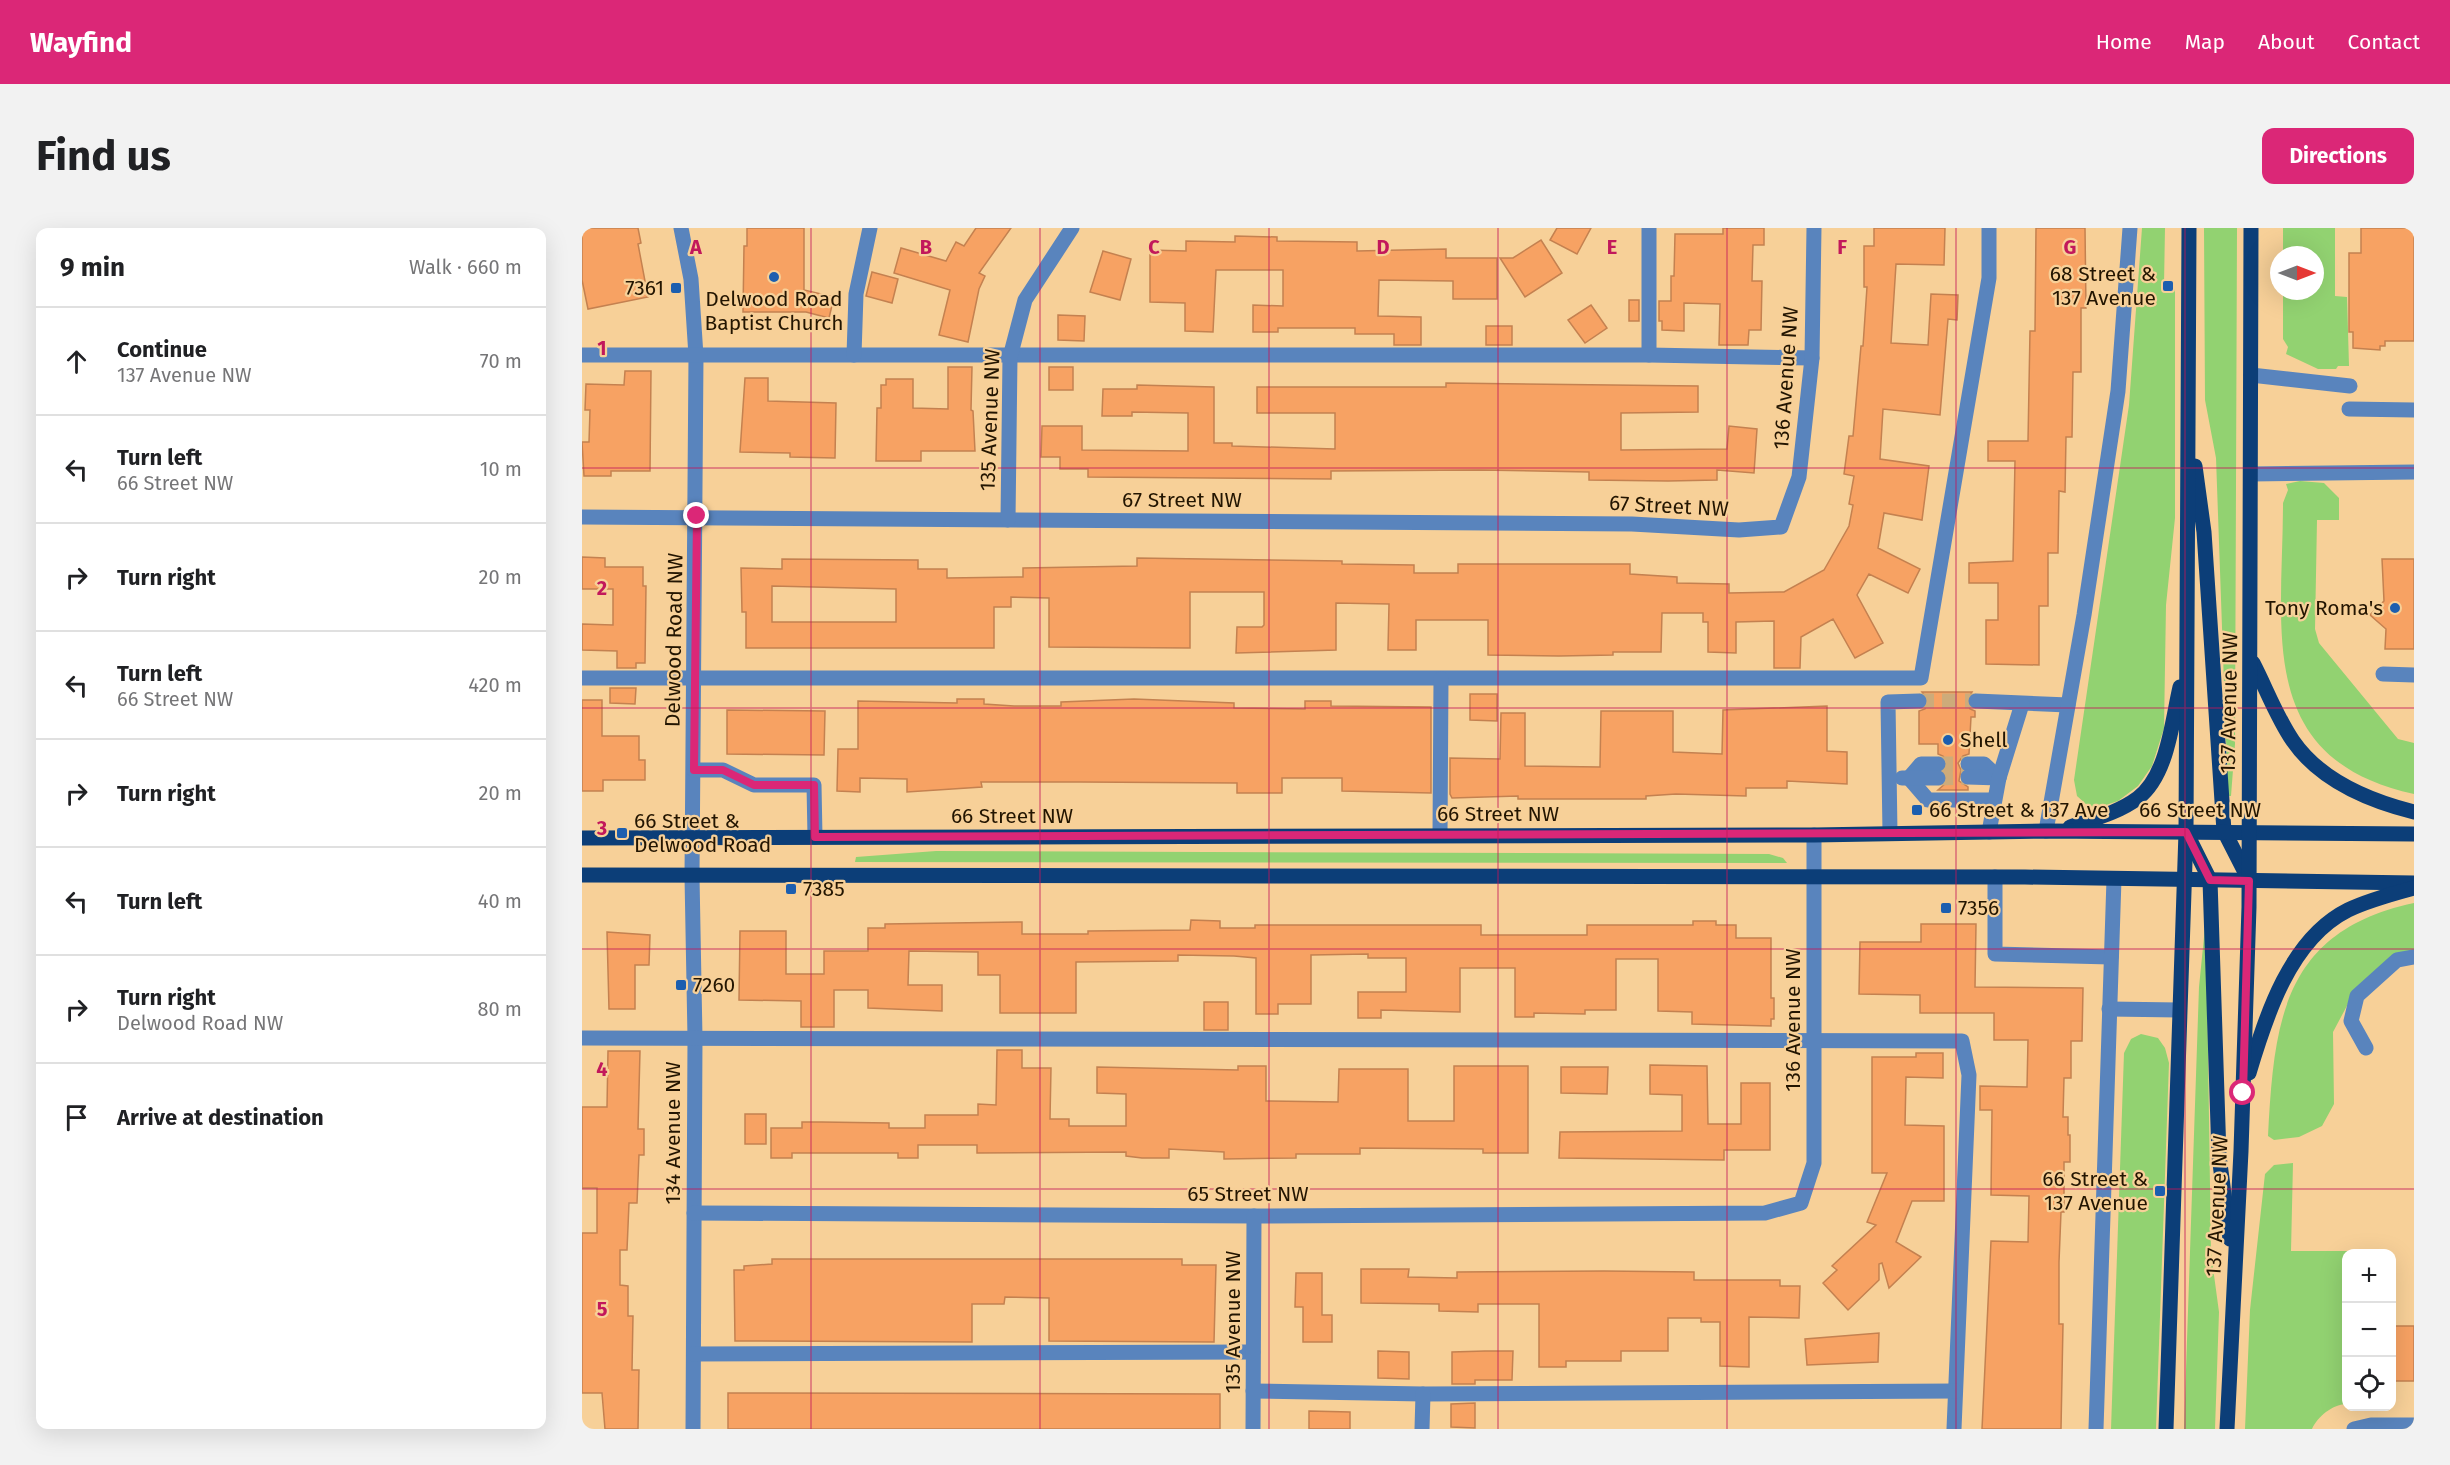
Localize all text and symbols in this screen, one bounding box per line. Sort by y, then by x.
text: Wayfind [30,26,132,59]
text: Home [2096,29,2152,55]
text: Map [2185,29,2225,55]
text: About [2258,29,2315,55]
text: Contact [2348,29,2420,55]
button: Directions [2262,128,2414,184]
text: Find us [36,131,171,181]
text: A [689,235,703,259]
text: B [920,235,932,259]
text: C [1148,235,1160,259]
text: D [1376,235,1390,259]
text: E [1607,235,1617,259]
text: F [1837,235,1847,259]
text: G [2064,235,2076,259]
north arrow [2270,246,2324,300]
text: 9 min [60,252,125,283]
text: Walk · 660 m [409,255,522,279]
place label: 68 Street & 137 Avenue [2050,261,2156,311]
marker: Delwood Road Baptist Church [767,270,781,284]
place label: 7361 [625,275,664,301]
marker: 68 Street & 137 Avenue [2161,279,2175,293]
marker: 7361 [669,281,683,295]
place label: Delwood Road Baptist Church [704,286,844,336]
street label: 136 Avenue NW [1768,306,1804,450]
text: Continue [117,336,207,363]
text: 1 [597,336,607,360]
icon: ahead [60,345,93,378]
street label: 135 Avenue NW [975,348,1005,492]
text: 70 m [480,349,522,373]
text: 137 Avenue NW [117,363,252,387]
text: Turn left [117,444,202,471]
icon: left [60,453,93,486]
text: 10 m [480,457,522,481]
text: 66 Street NW [117,471,233,495]
street label: 67 Street NW [1122,487,1242,513]
street label: 67 Street NW [1609,490,1729,522]
route end [683,502,709,528]
street label: Delwood Road NW [659,553,689,727]
icon: right [60,561,93,594]
text: Turn right [117,564,216,591]
text: 20 m [479,565,522,589]
text: 2 [597,576,607,600]
place label: Tony Roma's [2265,595,2383,621]
marker: Tony Roma's [2388,601,2402,615]
street label: 137 Avenue NW [2215,632,2243,774]
text: Turn left [117,660,202,687]
icon: left [60,669,93,702]
text: 420 m [468,673,522,697]
text: 66 Street NW [117,687,233,711]
place label: Shell [1960,727,2008,753]
marker: Shell [1941,733,1955,747]
icon: right [60,777,93,810]
text: Turn right [117,780,216,807]
text: 20 m [479,781,522,805]
place label: 66 Street & 137 Ave [1929,797,2108,823]
street label: 66 Street NW [2139,797,2261,823]
street label: 66 Street NW [1437,801,1559,827]
street label: 66 Street NW [951,803,1073,829]
marker: 66 Street & 137 Ave [1910,803,1924,817]
place label: 66 Street & Delwood Road [634,808,771,858]
text: 3 [596,816,607,840]
marker: 66 Street & Delwood Road [615,826,629,840]
place label: 7385 [803,876,845,902]
marker: 7385 [784,882,798,896]
icon: left [60,885,93,918]
text: Turn left [117,888,202,915]
text: 40 m [478,889,522,913]
place label: 7356 [1958,895,1999,921]
marker: 7356 [1939,901,1953,915]
street label: 136 Avenue NW [1780,948,1806,1092]
place label: 7260 [693,972,735,998]
marker: 7260 [674,978,688,992]
text: Turn right [117,984,216,1011]
icon: right [60,993,93,1026]
text: 80 m [477,997,522,1021]
text: Delwood Road NW [117,1011,283,1035]
text: 4 [596,1057,608,1081]
street label: 134 Avenue NW [660,1061,686,1205]
route start [2229,1079,2255,1105]
icon: arrive [60,1101,93,1134]
text: Arrive at destination [117,1104,324,1131]
street label: 137 Avenue NW [2200,1135,2234,1277]
place label: 66 Street & 137 Avenue [2042,1166,2148,1216]
street label: 65 Street NW [1187,1181,1309,1207]
marker: 66 Street & 137 Avenue [2153,1184,2167,1198]
map controls [2342,1249,2396,1411]
button: + [2342,1249,2396,1303]
street label: 135 Avenue NW [1220,1251,1246,1393]
text: 5 [597,1297,608,1321]
button: − [2342,1303,2396,1357]
button: locate [2342,1357,2396,1411]

